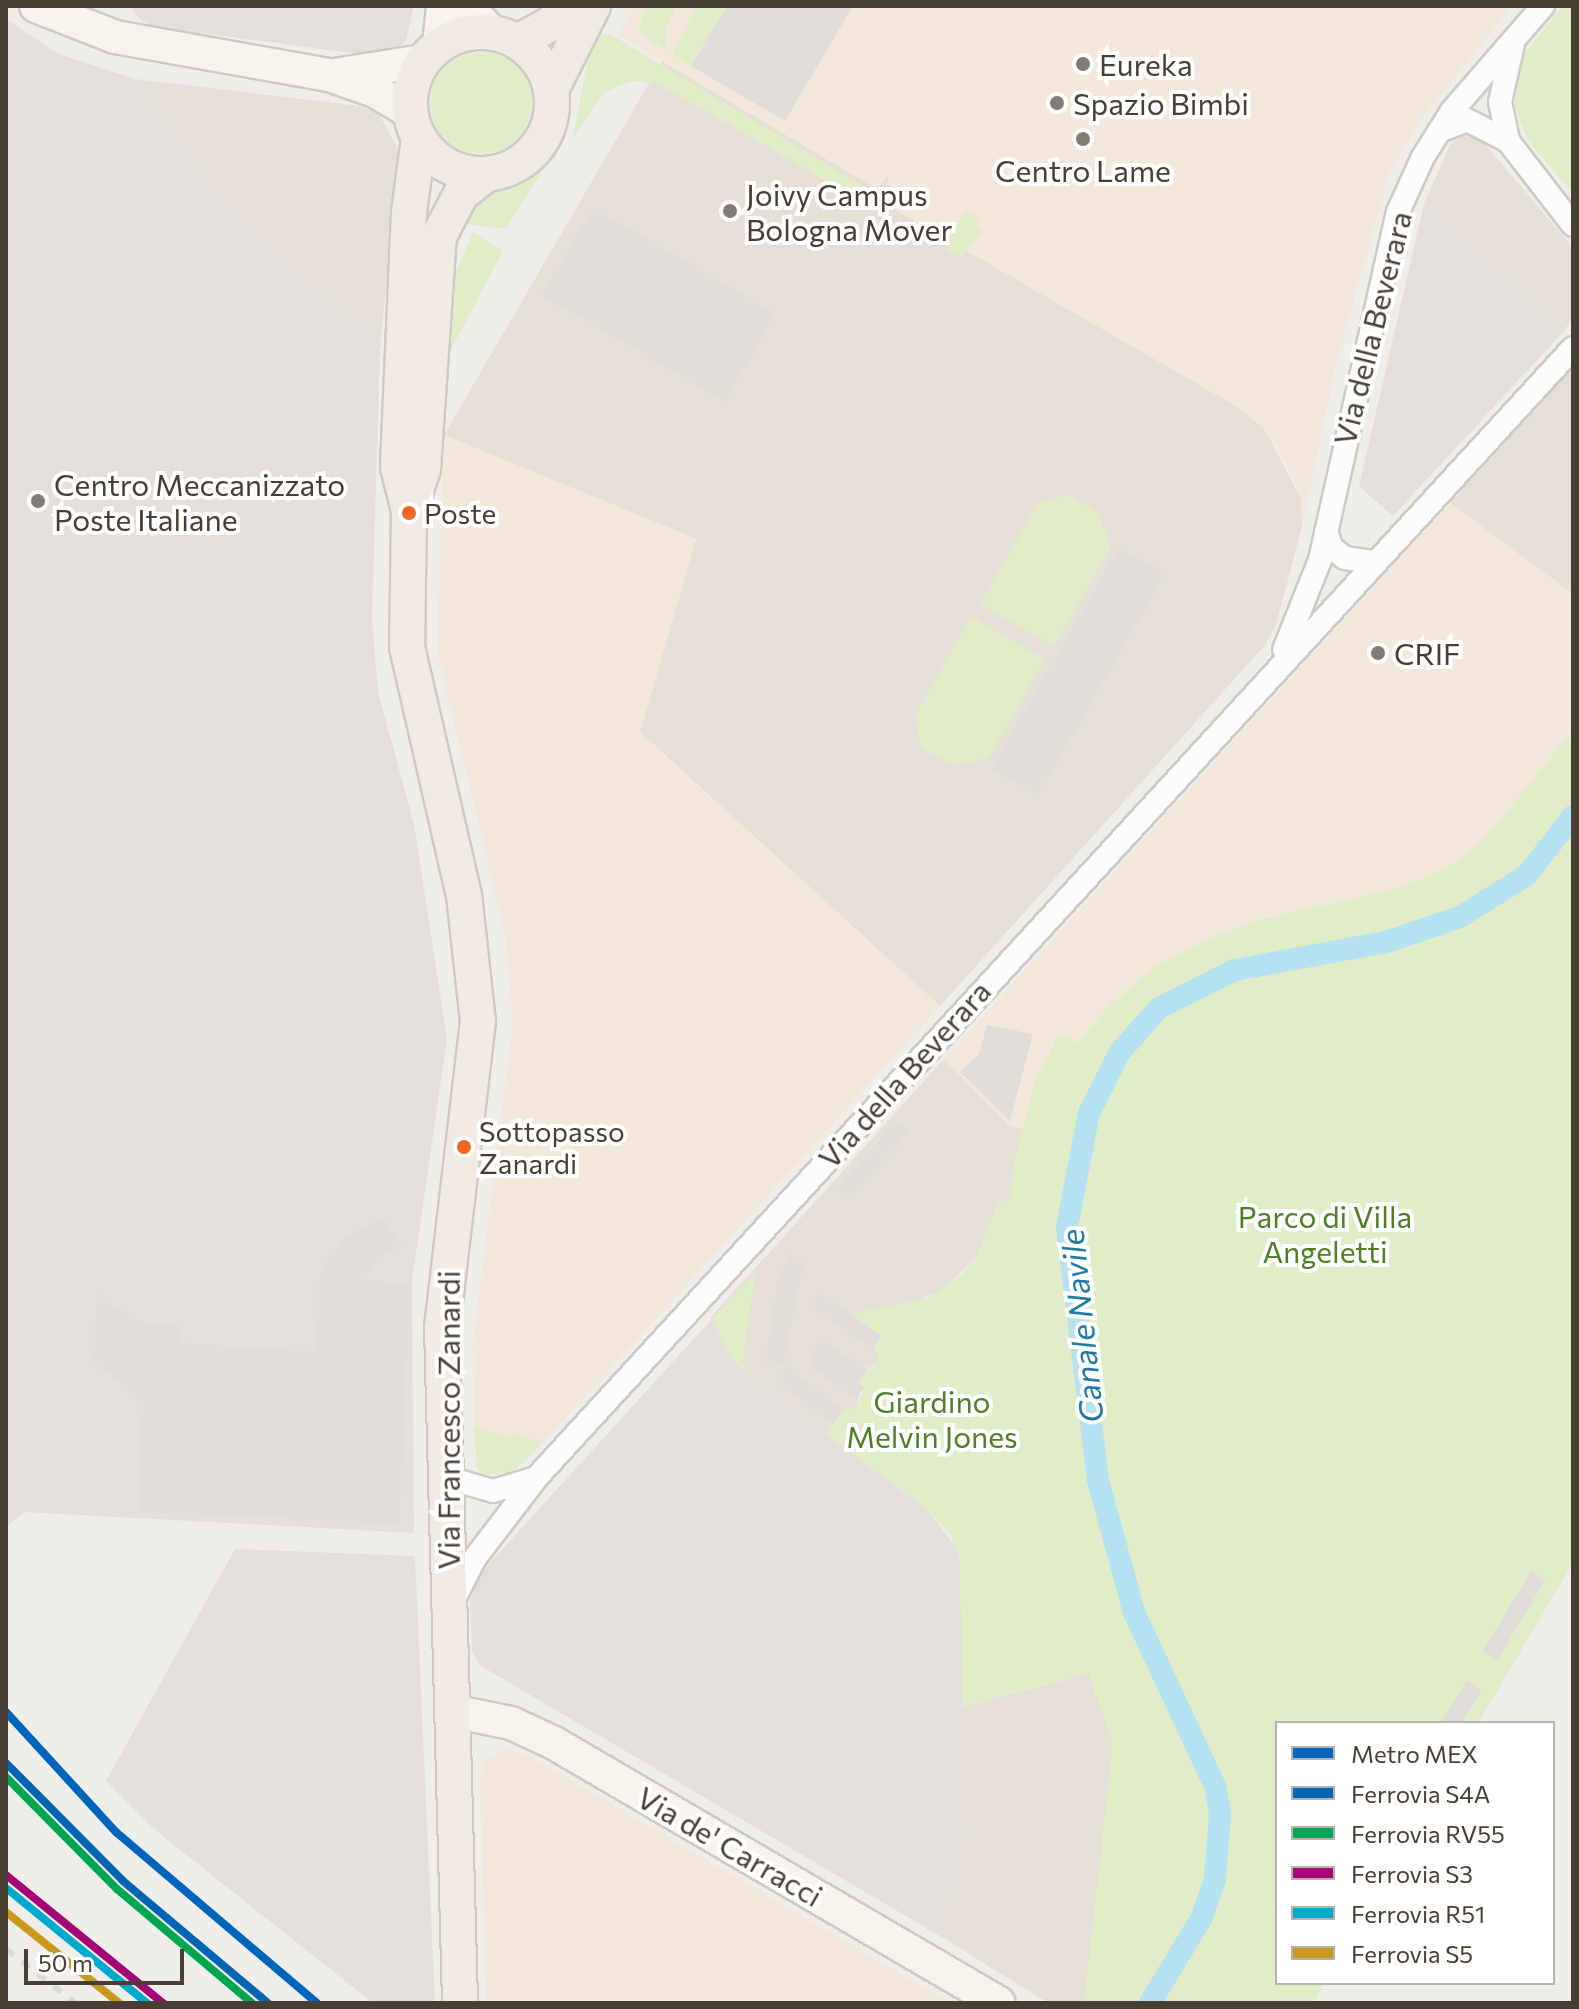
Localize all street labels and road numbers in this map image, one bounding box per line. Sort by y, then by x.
street label: Via della Beverara [1326,207,1418,449]
street label: Via della Beverara [810,973,998,1175]
street label: Via Francesco Zanardi [430,1270,466,1570]
street label: Via de' Carracci [631,1778,829,1914]

